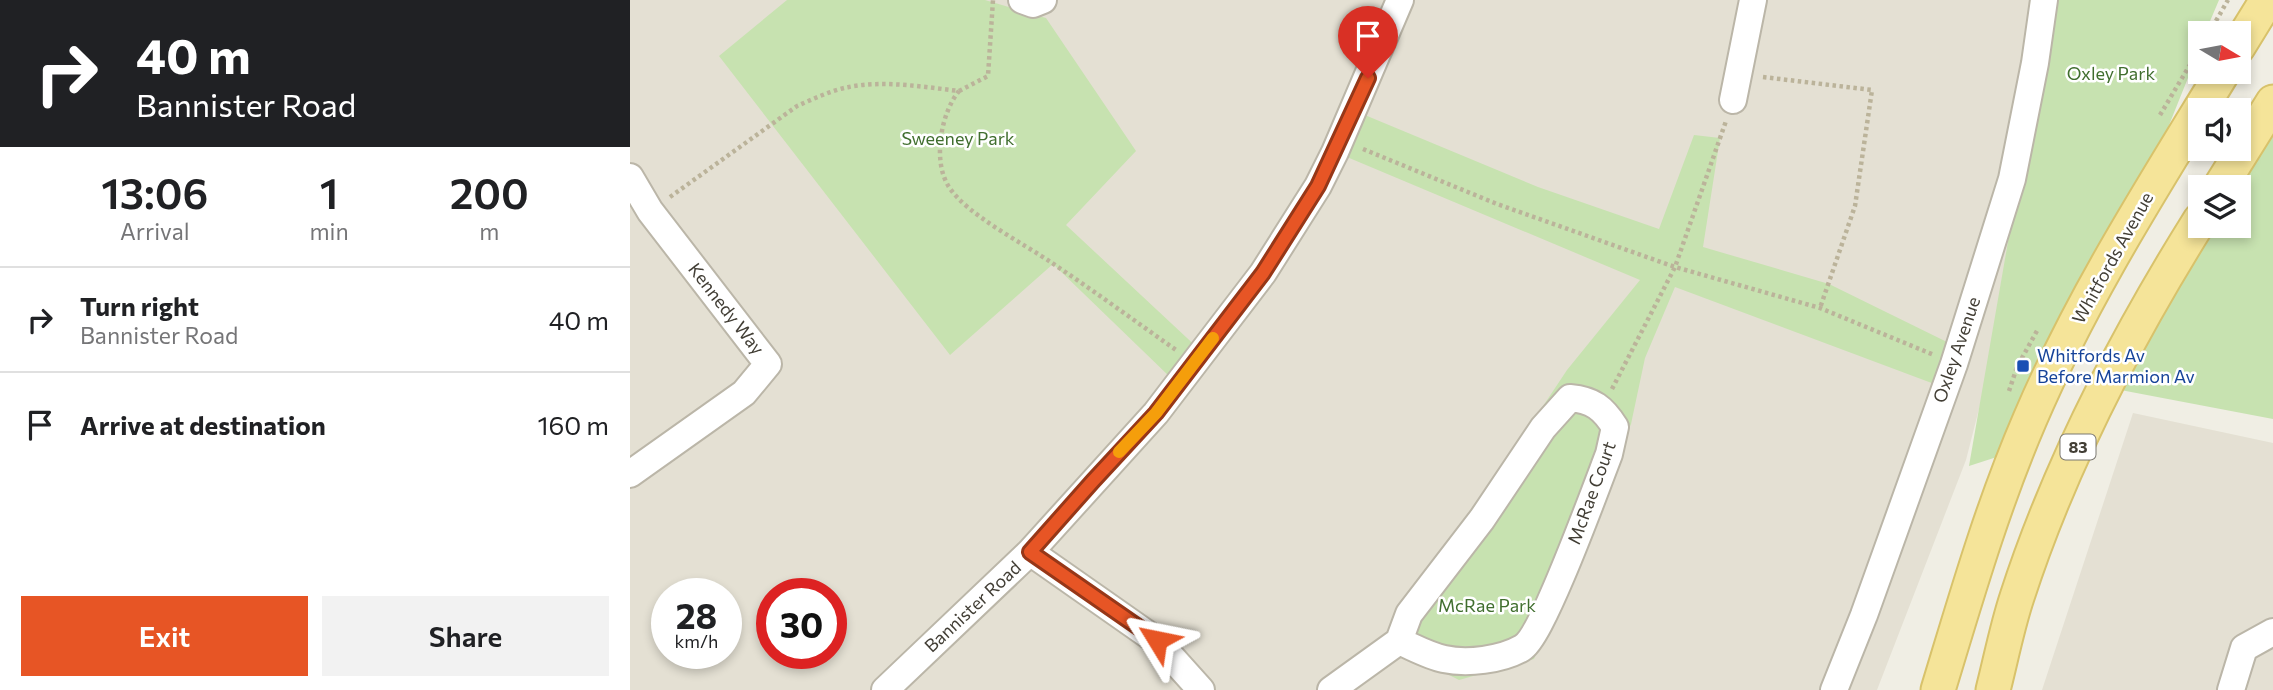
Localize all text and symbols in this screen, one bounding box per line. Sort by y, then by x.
pin [1338,6,1398,78]
icon: arrive [1349,17,1387,55]
north arrow [2188,21,2250,84]
map controls [2188,21,2251,238]
text: 40 m [136,24,251,84]
icon: right [21,28,112,119]
park label: Oxley Park [2067,62,2155,84]
text: Bannister Road [136,84,356,124]
button: sound [2188,98,2251,161]
park label: Sweeney Park [901,127,1015,149]
text: 13:06 [101,166,208,218]
text: 1 [320,166,338,218]
text: 200 [450,166,529,218]
button: layers [2188,175,2251,238]
street label: Whitfords Avenue [2067,188,2157,327]
text: Arrival [120,217,190,245]
text: min [310,217,349,245]
text: m [479,217,499,245]
street label: Kennedy Way [684,258,769,359]
text: Turn right [80,290,199,321]
street label: Oxley Avenue [1928,294,1984,406]
icon: right [21,301,59,339]
text: 40 m [549,304,609,335]
text: Bannister Road [80,321,238,349]
place label: Whitfords Av Before Marmion Av [2037,344,2195,387]
marker: Whitfords Av Before Marmion Av [2015,358,2031,374]
icon: arrive [21,406,59,444]
text: Arrive at destination [80,409,326,440]
text: 160 m [537,409,609,440]
road number: 83 [2060,434,2096,460]
street label: McRae Court [1562,438,1620,547]
street label: Bannister Road [920,556,1025,657]
speed limit sign: 30 [756,578,847,669]
text: 28 [676,593,717,636]
park label: McRae Park [1438,594,1536,616]
button: Exit [21,596,308,676]
button: Share [322,596,609,676]
position arrow [1120,603,1194,677]
text: km/h [675,630,718,652]

